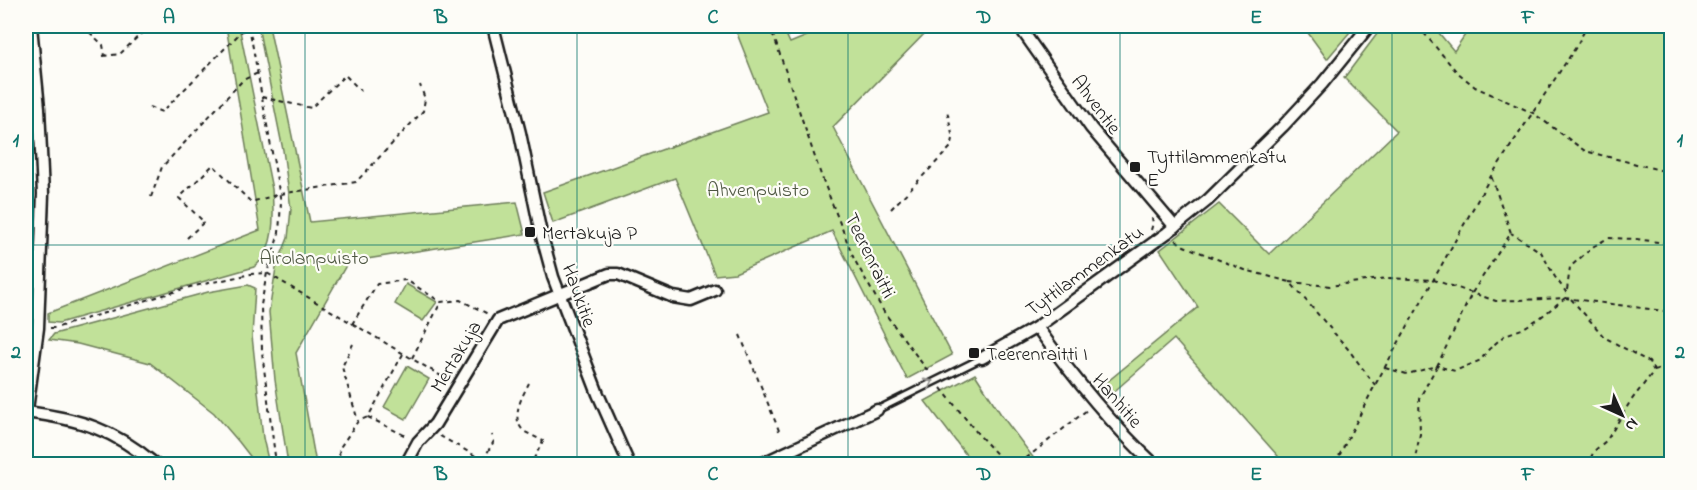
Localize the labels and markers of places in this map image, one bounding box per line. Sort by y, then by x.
place label: Tyttilammenkatu E [1147,144,1287,196]
marker: Tyttilammenkatu E [1128,160,1142,174]
place label: Mertakuja P [542,220,638,249]
marker: Mertakuja P [523,225,537,239]
place label: Teerenraitti I [986,341,1088,370]
marker: Teerenraitti I [967,346,981,360]

